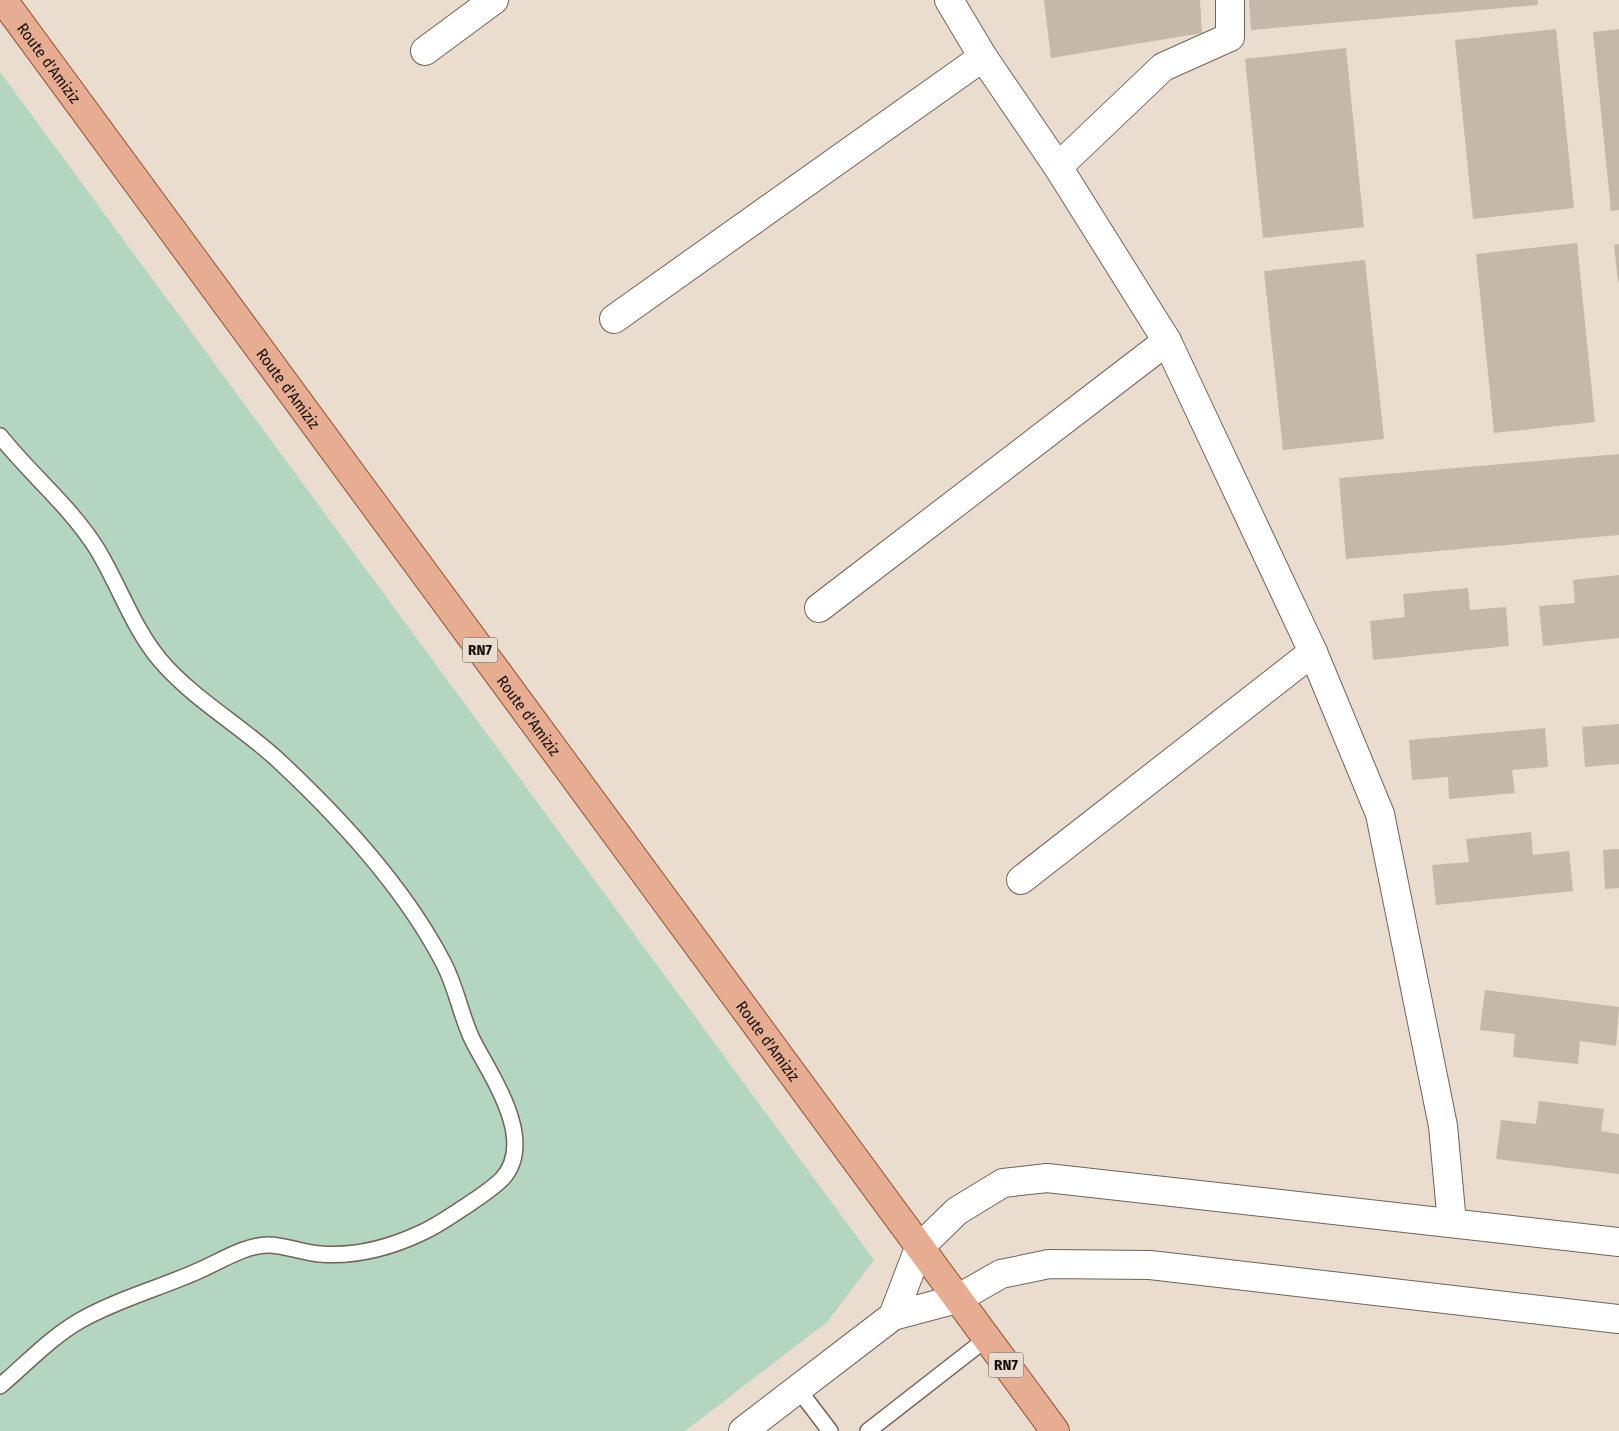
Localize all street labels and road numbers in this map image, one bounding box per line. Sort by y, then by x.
street label: Route d'Amiziz [13,19,85,107]
street label: Route d'Amiziz [252,345,324,432]
road number: RN7 [462,638,498,662]
street label: Route d'Amiziz [493,672,564,760]
street label: Route d'Amiziz [732,997,804,1085]
road number: RN7 [988,1352,1024,1378]

